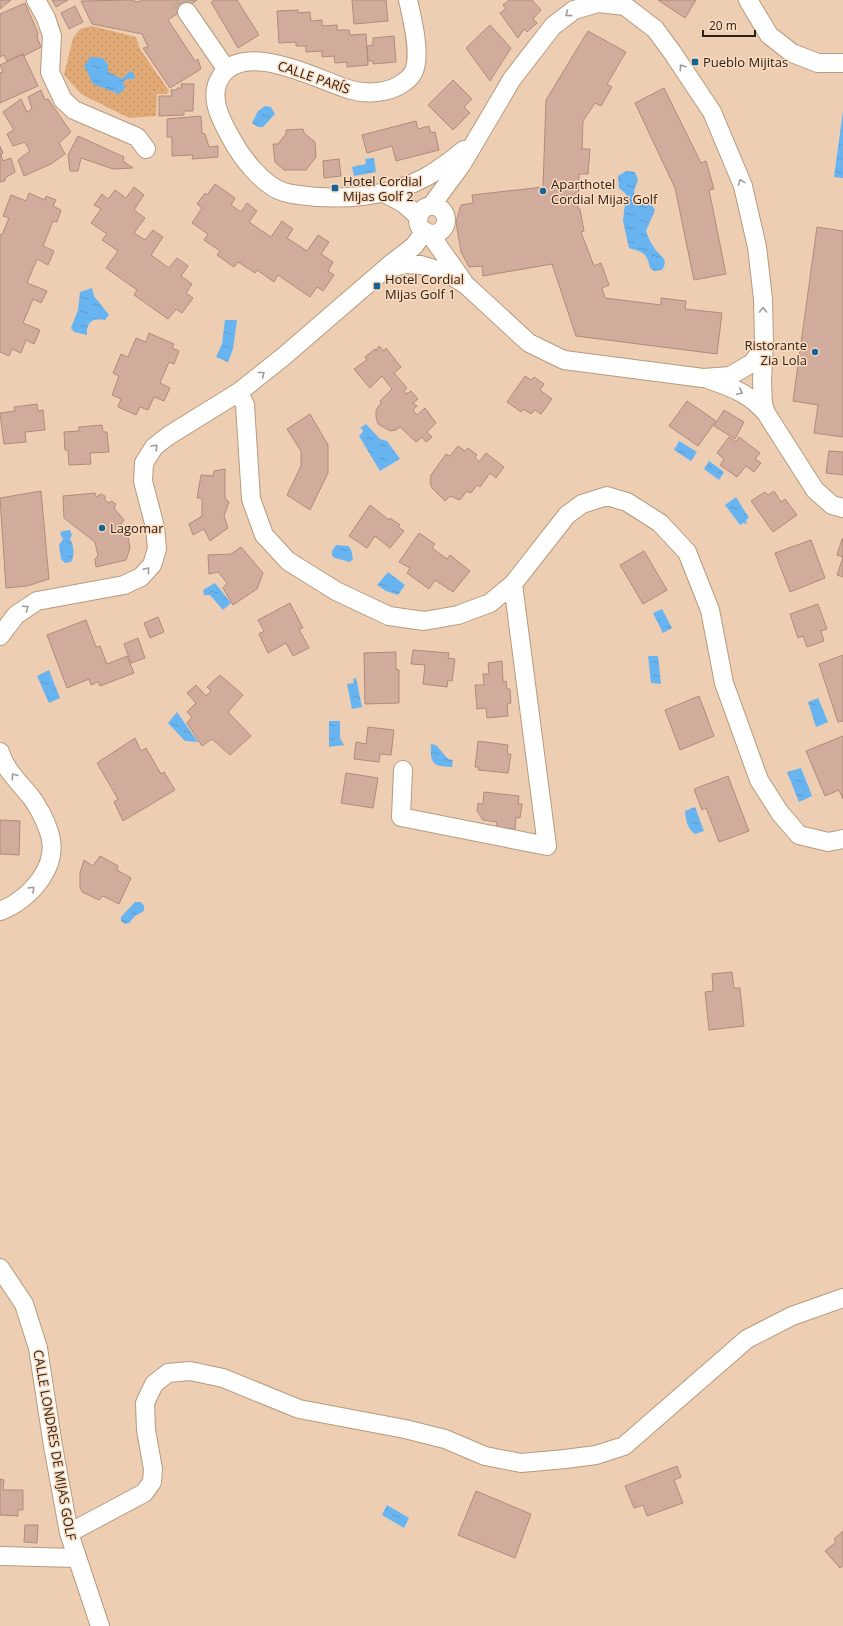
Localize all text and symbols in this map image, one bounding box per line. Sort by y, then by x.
one-way arrow [566,9,573,16]
scale bar [703,12,755,38]
text: 20 m [709,17,737,34]
place label: Pueblo Mijitas [703,53,788,71]
street label: CALLE PARÍS [275,56,353,98]
marker: Pueblo Mijitas [690,57,700,67]
one-way arrow [679,64,687,71]
place label: Hotel Cordial Mijas Golf 2 [343,172,422,205]
place label: Aparthotel Cordial Mijas Golf [551,175,658,208]
one-way arrow [738,178,746,185]
marker: Hotel Cordial Mijas Golf 2 [330,183,340,193]
marker: Aparthotel Cordial Mijas Golf [538,186,548,196]
place label: Hotel Cordial Mijas Golf 1 [385,270,464,303]
marker: Hotel Cordial Mijas Golf 1 [372,281,382,291]
one-way arrow [759,307,768,313]
place label: Ristorante Zia Lola [745,336,807,369]
marker: Ristorante Zia Lola [810,347,820,357]
one-way arrow [257,372,264,379]
one-way arrow [735,387,743,395]
one-way arrow [150,445,157,452]
place label: Lagomar [110,519,164,537]
marker: Lagomar [97,523,107,533]
one-way arrow [143,567,150,574]
one-way arrow [22,606,29,613]
one-way arrow [12,774,19,781]
one-way arrow [27,886,35,894]
street label: CALLE LONDRES DE MIJAS GOLF [29,1348,81,1542]

